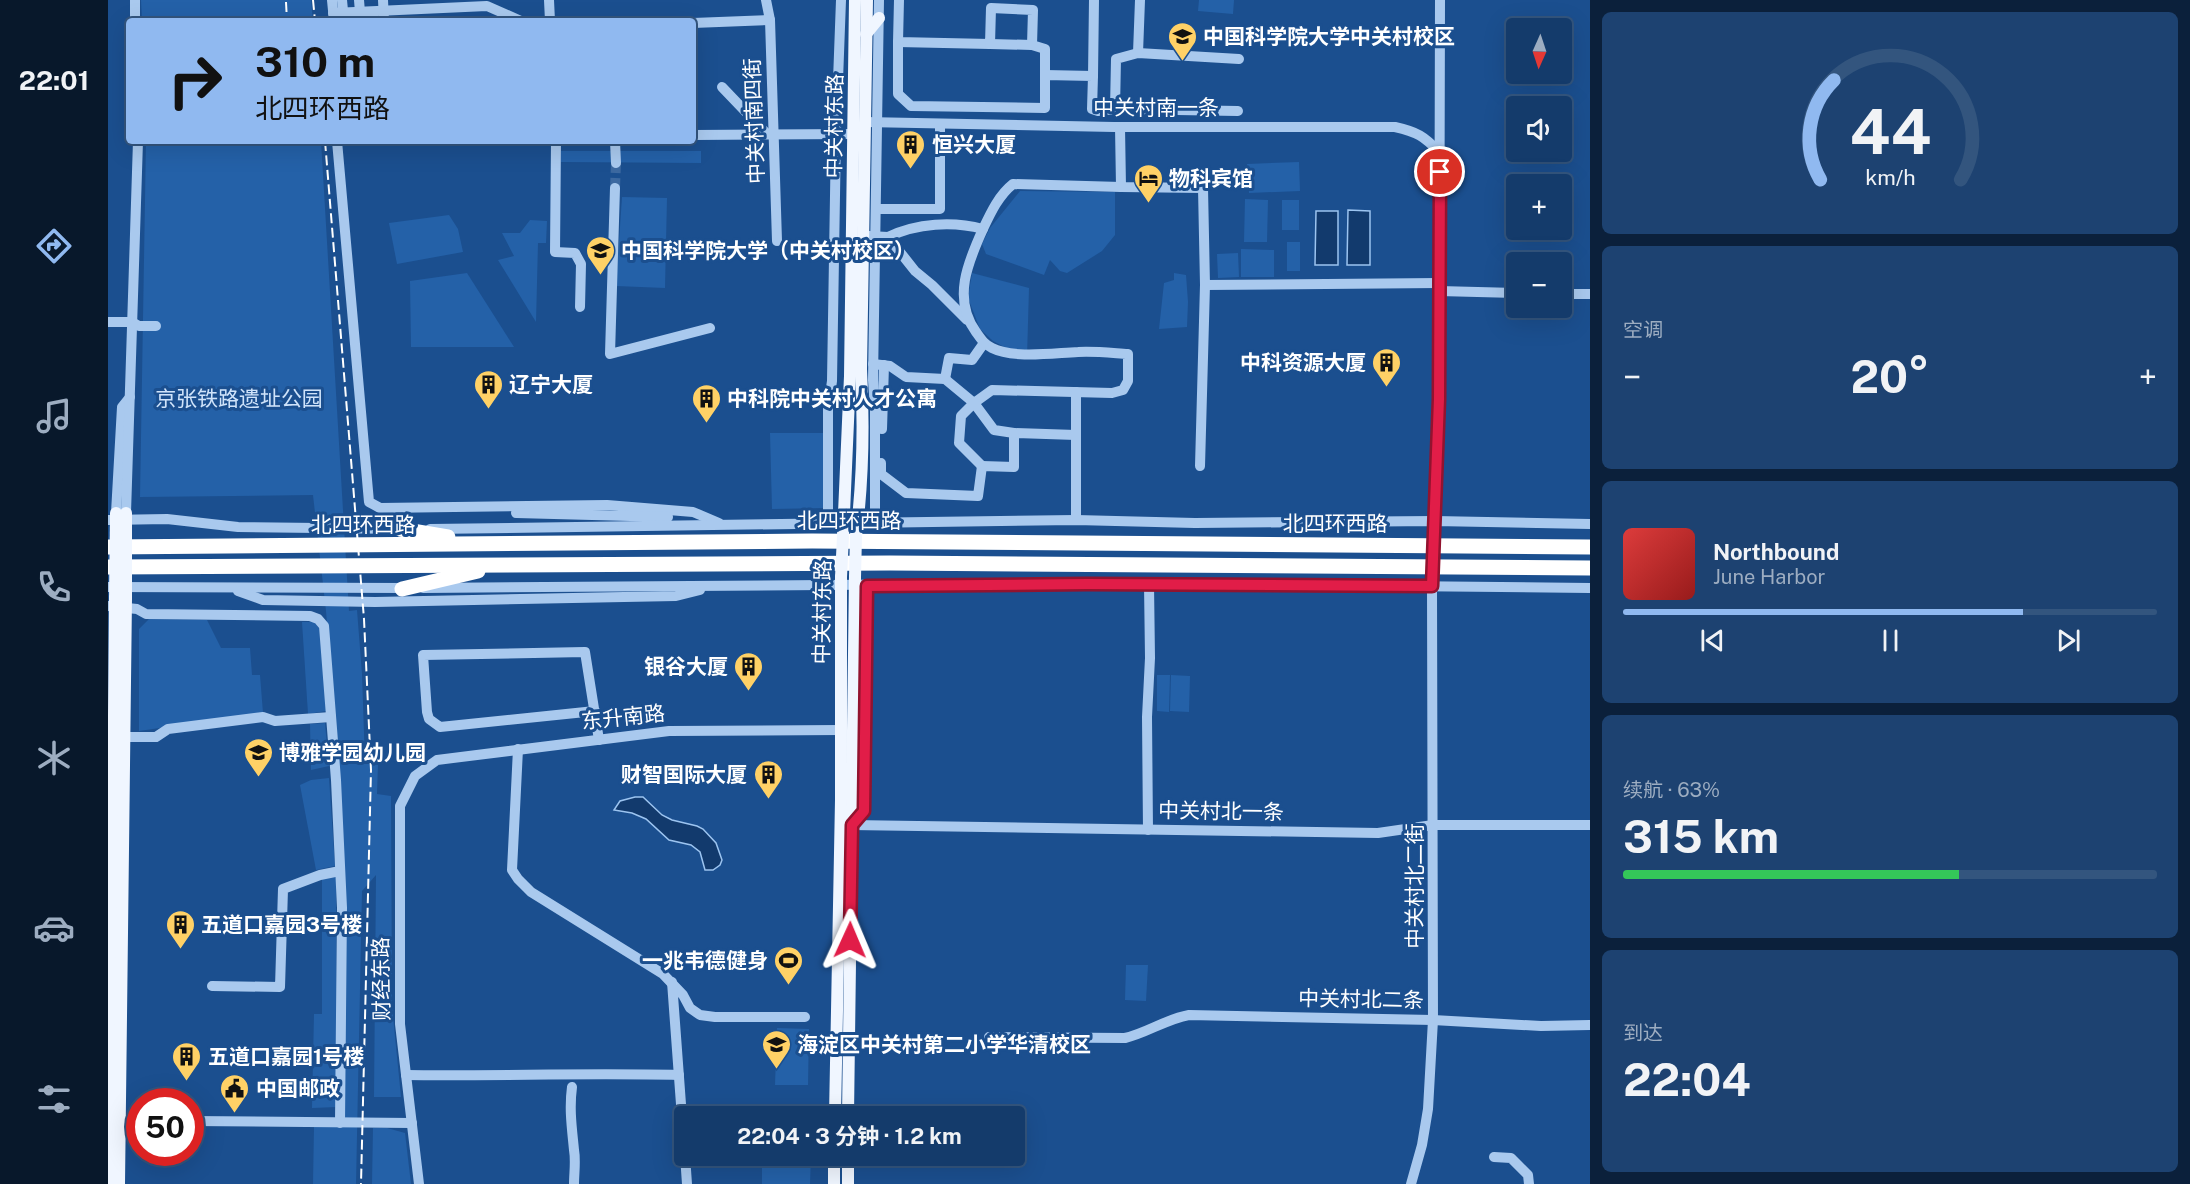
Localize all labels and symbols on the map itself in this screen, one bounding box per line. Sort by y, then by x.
north arrow [1506,18,1572,84]
school or university icon: 中国科学院大学中关村校区 [1166,20,1198,62]
place label: 中国科学院大学中关村校区 [1203,24,1455,49]
street label: 中关村南四街 [739,58,769,184]
street label: 中关村东路 [821,73,847,179]
street label: 中关村南一条 [1093,95,1219,120]
building icon: 恒兴大厦 [895,128,927,170]
place label: 恒兴大厦 [932,132,1016,157]
pin [1414,146,1465,197]
hotel icon: 物科宾馆 [1132,162,1164,204]
place label: 物科宾馆 [1169,166,1253,191]
school or university icon: 中国科学院大学（中关村校区） [584,234,616,276]
place label: 中国科学院大学（中关村校区） [621,238,915,263]
building icon: 中科资源大厦 [1371,346,1403,388]
place label: 中科资源大厦 [1240,350,1366,375]
building icon: 辽宁大厦 [472,368,504,410]
place label: 辽宁大厦 [509,372,593,397]
building icon: 中科院中关村人才公寓 [690,382,722,424]
park label: 京张铁路遗址公园 [155,386,323,411]
place label: 中科院中关村人才公寓 [727,386,937,411]
street label: 北四环西路 [797,508,902,533]
street label: 北四环西路 [1283,511,1388,536]
street label: 北四环西路 [311,512,416,537]
street label: 中关村东路 [809,559,835,665]
building icon: 银谷大厦 [733,650,765,692]
place label: 银谷大厦 [644,654,728,679]
street label: 东升南路 [580,700,666,734]
school or university icon: 博雅学园幼儿园 [242,736,274,778]
place label: 博雅学园幼儿园 [279,740,426,765]
building icon: 财智国际大厦 [752,758,784,800]
place label: 财智国际大厦 [621,762,747,787]
street label: 中关村北一条 [1158,797,1284,825]
street label: 中关村北二街 [1402,823,1427,949]
building icon: 五道口嘉园3号楼 [164,908,196,950]
position arrow [818,908,882,972]
place label: 五道口嘉园3号楼 [201,912,362,937]
street label: 财经东路 [368,937,394,1021]
sports icon: 一兆韦德健身 [773,944,805,986]
place label: 一兆韦德健身 [642,948,768,973]
street label: 中关村北二条 [1298,985,1424,1013]
school or university icon: 海淀区中关村第二小学华清校区 [760,1028,792,1070]
place label: 海淀区中关村第二小学华清校区 [797,1032,1091,1057]
building icon: 五道口嘉园1号楼 [171,1040,203,1082]
place label: 五道口嘉园1号楼 [208,1044,364,1069]
public building icon: 中国邮政 [219,1072,251,1114]
place label: 中国邮政 [256,1076,340,1101]
speed limit sign: 50 [126,1088,204,1166]

